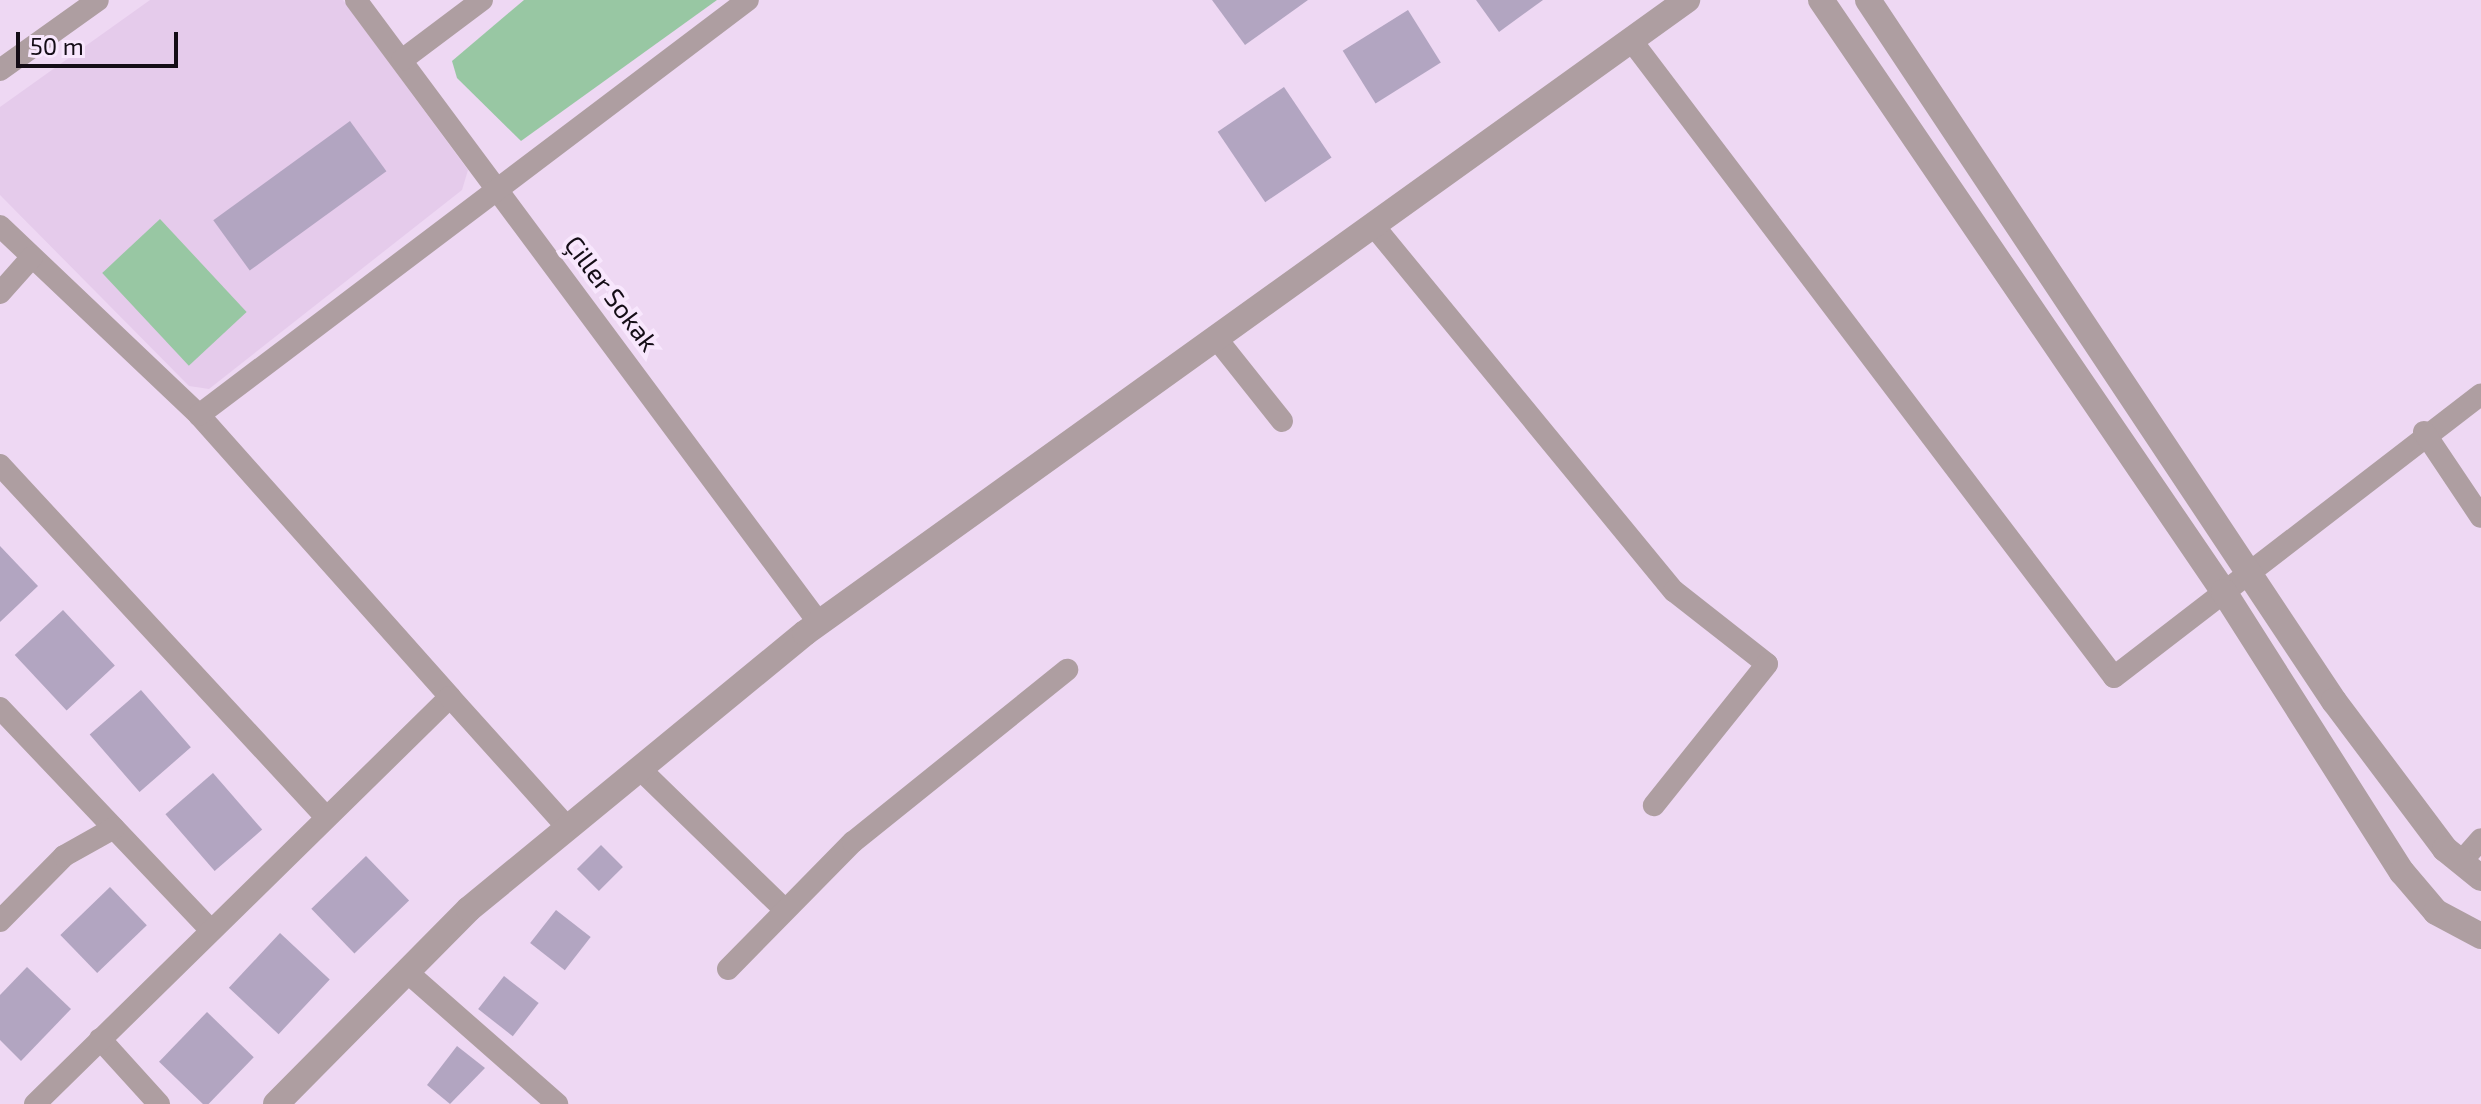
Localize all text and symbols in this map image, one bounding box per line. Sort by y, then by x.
scale bar [20,16,182,66]
text: 50 m [30,31,84,60]
street label: Çiller Sokak [558,229,666,357]

